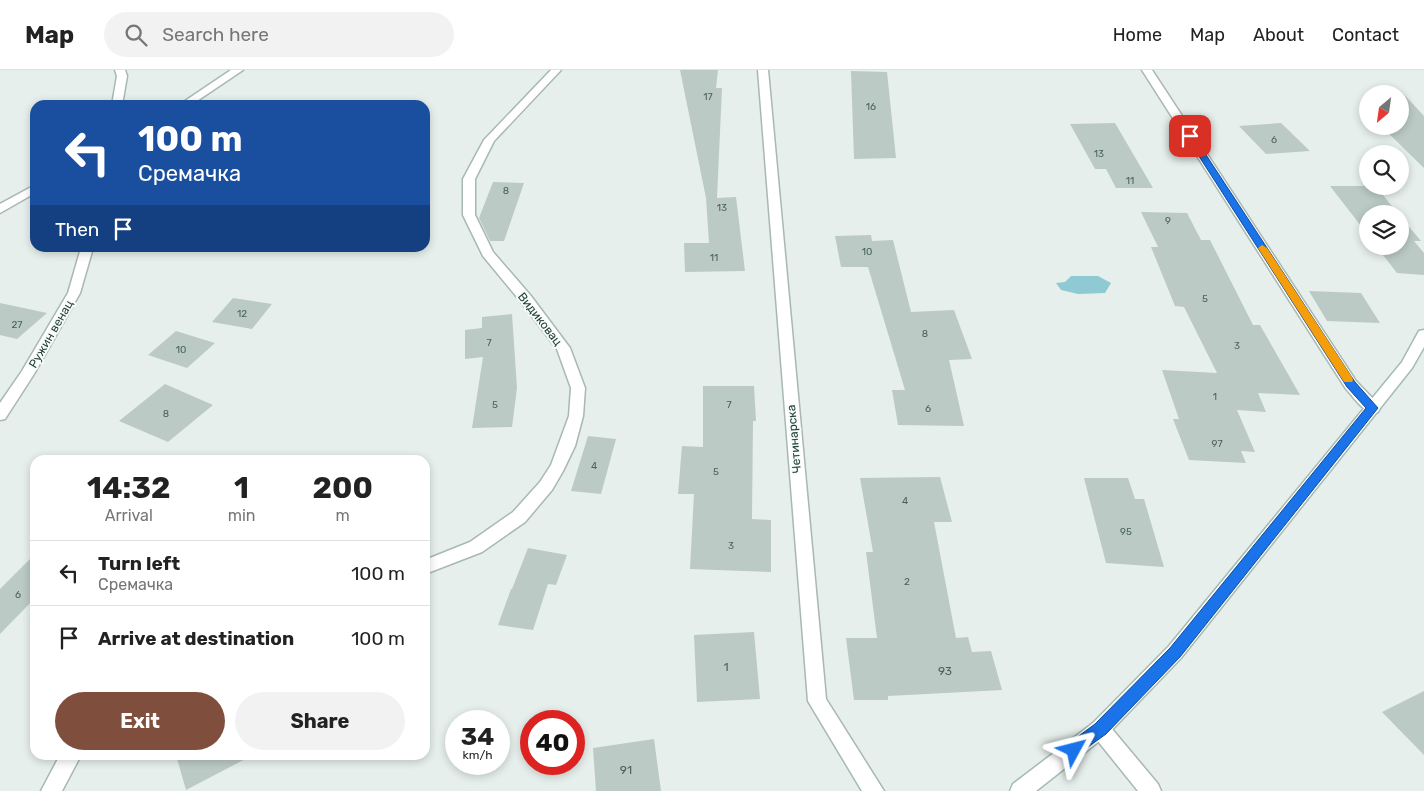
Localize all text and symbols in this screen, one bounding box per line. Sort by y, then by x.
search box [104,12,454,57]
text: Map [25,21,74,49]
icon: search [122,21,150,49]
text: Search here [162,23,269,46]
text: Home [1113,24,1162,46]
text: Map [1190,24,1225,46]
text: About [1253,24,1304,46]
text: Contact [1332,24,1399,46]
north arrow [1359,85,1409,135]
map controls [1359,85,1409,255]
house number: 17 [703,91,713,103]
house number: 16 [866,101,876,113]
pin [1169,115,1211,157]
text: 100 m [138,118,243,160]
icon: left [55,120,120,185]
icon: arrive [1176,122,1204,150]
house number: 6 [1271,134,1277,146]
button: search [1359,145,1409,195]
house number: 13 [1094,148,1104,160]
text: Сремачка [138,160,241,187]
house number: 11 [1126,175,1134,187]
house number: 8 [503,185,509,197]
house number: 13 [717,202,727,214]
button: layers [1359,205,1409,255]
icon: arrive [109,215,137,243]
house number: 9 [1165,215,1171,227]
text: Then [55,218,99,241]
house number: 10 [862,246,872,258]
house number: 11 [710,252,718,264]
street label: Видиковац [515,290,565,349]
house number: 5 [1202,293,1208,305]
street label: Ружин венац [26,297,76,371]
house number: 12 [237,308,247,320]
house number: 27 [12,319,23,331]
house number: 8 [922,328,928,340]
house number: 7 [486,337,492,349]
house number: 3 [1234,340,1240,352]
house number: 10 [176,344,186,356]
house number: 1 [1213,391,1217,403]
house number: 5 [492,399,498,411]
house number: 7 [726,399,732,411]
house number: 6 [925,403,931,415]
street label: Четинарска [784,404,804,474]
house number: 8 [163,408,169,420]
house number: 97 [1211,438,1223,450]
house number: 4 [591,460,597,472]
house number: 5 [713,466,719,478]
text: 14:32 [87,470,171,506]
text: 1 [234,470,249,506]
text: 200 [313,470,373,506]
house number: 4 [902,495,908,507]
text: Arrival [105,506,153,525]
text: min [228,506,255,525]
text: m [336,506,350,525]
house number: 95 [1120,526,1132,538]
house number: 3 [728,540,734,552]
text: Turn left [98,552,180,575]
icon: left [55,559,83,587]
text: 100 m [351,562,405,585]
text: Сремачка [98,575,173,594]
house number: 2 [904,576,910,588]
house number: 6 [15,589,21,601]
icon: arrive [55,624,83,652]
text: Arrive at destination [98,627,294,650]
text: 100 m [351,627,405,650]
house number: 1 [723,660,729,674]
house number: 93 [938,664,952,678]
button: Exit [55,692,225,750]
button: Share [235,692,405,750]
speed limit sign: 40 [520,710,585,775]
text: 34 [461,722,494,751]
position arrow [1047,723,1099,775]
text: km/h [463,748,492,762]
house number: 91 [620,763,632,777]

